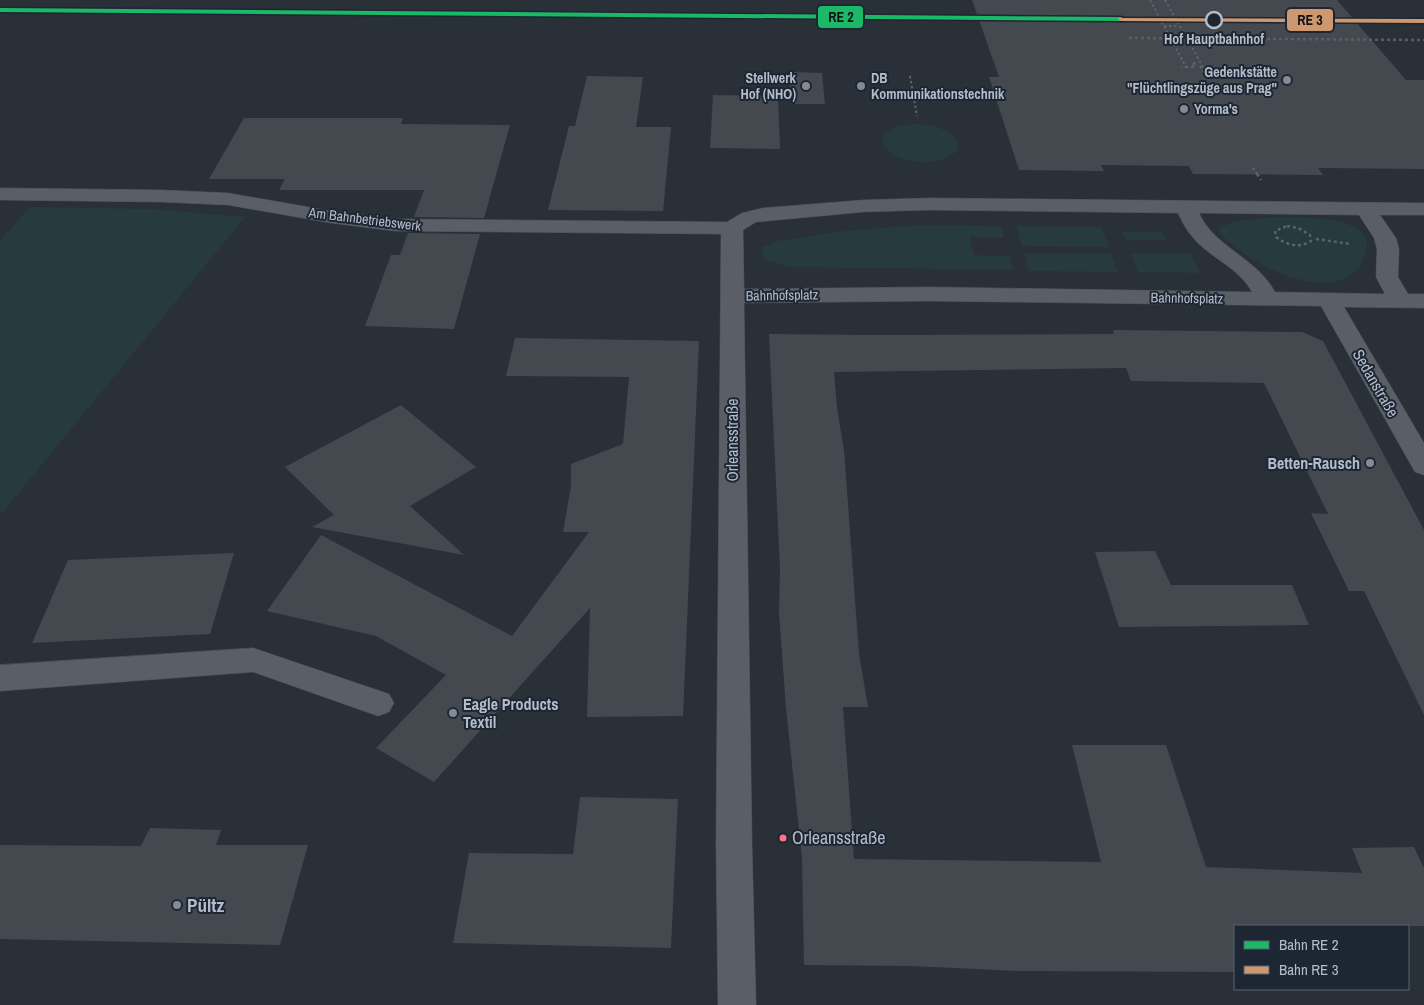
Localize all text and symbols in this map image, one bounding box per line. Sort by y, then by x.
line badge: RE 2 [817,5,864,29]
text: RE 2 [828,8,854,26]
line badge: RE 3 [1286,8,1334,32]
marker: Hof Hauptbahnhof [1205,11,1223,29]
text: RE 3 [1297,11,1323,29]
place label: Hof Hauptbahnhof [1164,30,1264,48]
place label: Gedenkstätte "Flüchtlingszüge aus Prag" [1127,63,1277,97]
place label: Stellwerk Hof (NHO) [741,69,797,103]
place label: DB Kommunikationstechnik [871,69,1005,103]
marker: Gedenkstätte "Flüchtlingszüge aus Prag" [1281,74,1293,86]
marker: Stellwerk Hof (NHO) [800,80,812,92]
marker: DB Kommunikationstechnik [855,80,867,92]
place label: Yorma's [1194,100,1238,118]
marker: Yorma's [1178,103,1190,115]
street label: Am Bahnbetriebswerk [307,203,422,235]
street label: Bahnhofsplatz [745,285,819,305]
street label: Bahnhofsplatz [1150,288,1224,308]
street label: Sedanstraße [1348,345,1404,421]
street label: Orleansstraße [721,398,743,482]
place label: Betten-Rausch [1267,452,1360,474]
marker: Betten-Rausch [1364,457,1376,469]
place label: Eagle Products Textil [463,693,559,733]
marker: Eagle Products Textil [447,707,459,719]
place label: Orleansstraße [792,825,886,850]
marker: Orleansstraße [778,833,788,843]
place label: Pültz [187,892,224,918]
marker: Pültz [171,899,183,911]
legend [1234,925,1409,990]
text: Bahn RE 2 [1279,934,1339,955]
text: Bahn RE 3 [1279,959,1339,980]

